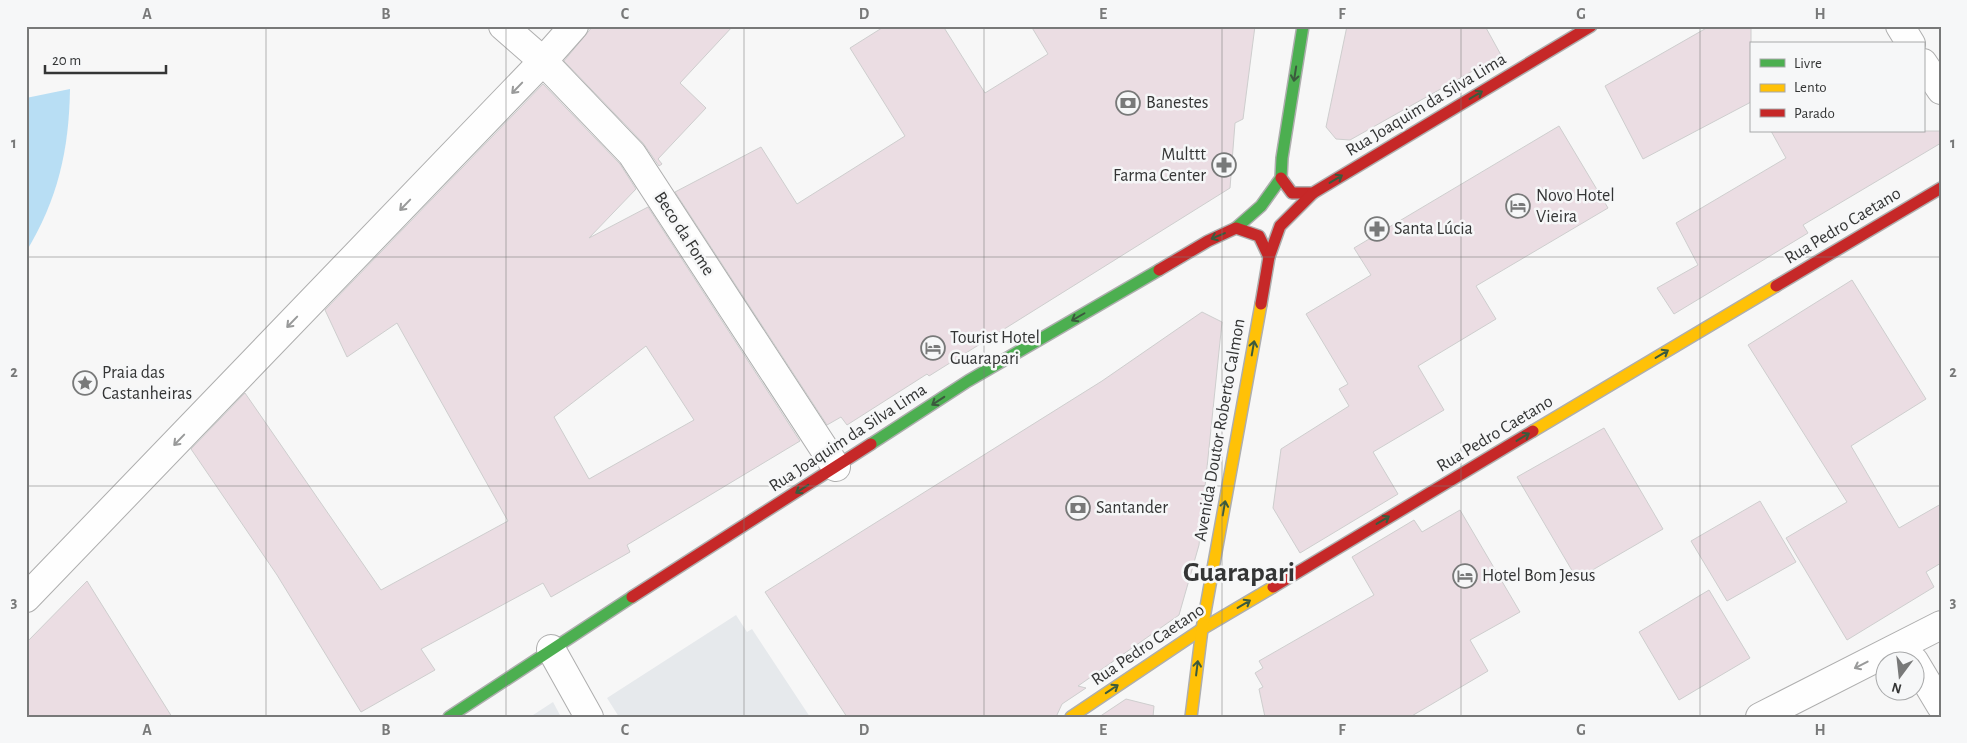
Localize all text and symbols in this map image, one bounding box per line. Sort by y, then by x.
text: A [142,6,152,22]
text: B [381,6,391,22]
text: C [621,6,630,22]
text: D [859,6,870,22]
text: E [1099,6,1107,22]
text: F [1338,6,1346,22]
text: G [1576,6,1586,22]
text: H [1814,6,1826,22]
scale bar [45,42,166,74]
legend [1750,42,1924,132]
street label: Rua Joaquim da Silva Lima [1343,50,1509,160]
text: 20 m [52,53,81,68]
text: Livre [1794,56,1822,71]
one-way arrow [1290,66,1300,82]
text: Lento [1794,80,1827,95]
one-way arrow [511,82,523,94]
bank icon: Banestes [1115,90,1141,116]
one-way arrow [1468,90,1482,100]
place label: Banestes [1146,94,1209,112]
text: Parado [1794,106,1835,121]
text: 1 [11,135,17,151]
text: 1 [1950,135,1956,151]
place label: Multtt Farma Center [1113,146,1206,185]
pharmacy icon: Multtt Farma Center [1211,152,1237,178]
one-way arrow [1329,173,1343,183]
street label: Rua Pedro Caetano [1782,184,1904,268]
place label: Novo Hotel Vieira [1536,187,1615,226]
street label: Beco da Fome [650,189,718,279]
hotel icon: Novo Hotel Vieira [1505,193,1531,219]
one-way arrow [399,199,411,212]
pharmacy icon: Santa Lúcia [1364,216,1390,242]
place label: Santa Lúcia [1394,220,1473,238]
one-way arrow [1211,232,1226,242]
one-way arrow [1071,313,1085,323]
one-way arrow [286,316,298,329]
street label: Avenida Doutor Roberto Calmon [1192,317,1248,543]
place label: Tourist Hotel Guarapari [950,329,1040,368]
hotel icon: Tourist Hotel Guarapari [920,335,946,361]
one-way arrow [1248,341,1258,357]
one-way arrow [1655,348,1669,358]
text: 2 [10,364,18,380]
place label: Praia das Castanheiras [102,364,192,403]
text: 2 [1949,364,1957,380]
place icon: Praia das Castanheiras [72,370,98,396]
street label: Rua Joaquim da Silva Lima [766,380,930,496]
street label: Rua Pedro Caetano [1434,392,1556,476]
one-way arrow [932,396,946,406]
one-way arrow [1515,432,1529,442]
one-way arrow [173,433,185,446]
one-way arrow [795,484,809,494]
bank icon: Santander [1065,495,1091,521]
place label: Santander [1096,499,1168,517]
one-way arrow [1219,501,1229,517]
one-way arrow [1376,515,1390,525]
district label: Guarapari [1183,559,1295,587]
hotel icon: Hotel Bom Jesus [1452,563,1478,589]
place label: Hotel Bom Jesus [1482,567,1596,585]
text: 3 [11,594,18,610]
text: 3 [1950,594,1957,610]
one-way arrow [1236,598,1250,608]
street label: Rua Pedro Caetano [1088,601,1208,689]
north arrow [1874,650,1924,700]
one-way arrow [1853,660,1868,670]
one-way arrow [1192,661,1202,677]
text: N [1890,680,1903,696]
one-way arrow [1104,684,1118,694]
text: A [142,722,152,738]
text: B [381,722,391,738]
text: C [621,722,630,738]
text: D [859,722,870,738]
text: E [1099,722,1107,738]
text: F [1338,722,1346,738]
text: G [1576,722,1586,738]
text: H [1814,722,1826,738]

